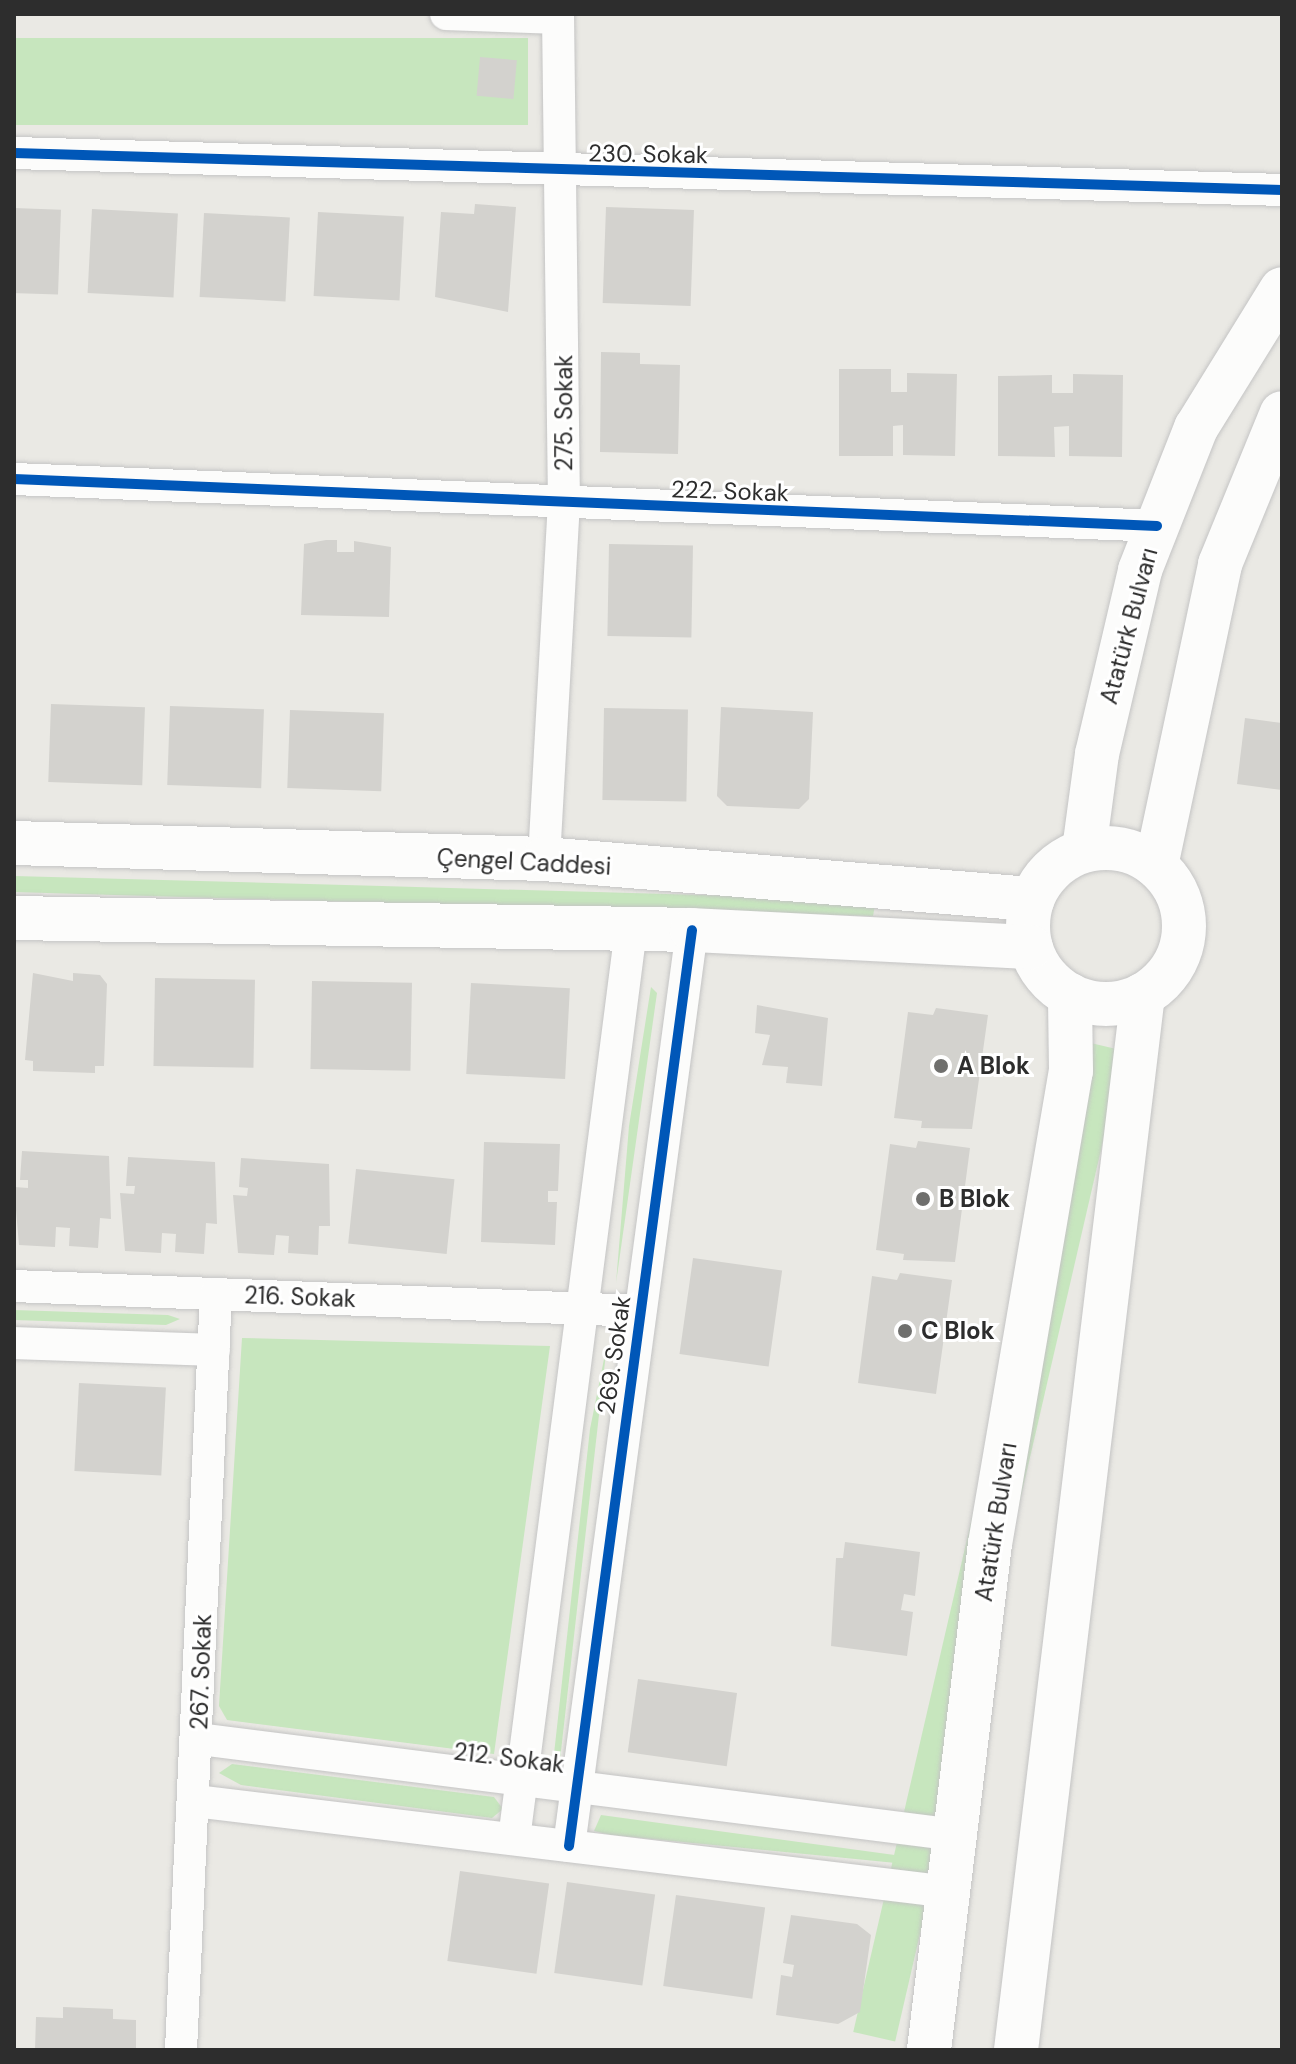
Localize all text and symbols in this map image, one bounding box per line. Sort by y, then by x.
street label: 230. Sokak [588,139,708,169]
street label: 275. Sokak [550,355,578,471]
street label: 222. Sokak [671,475,789,507]
street label: Atatürk Bulvarı [1094,545,1164,707]
street label: Çengel Caddesi [436,843,612,881]
place label: A Blok [957,1052,1030,1080]
marker: A Blok [932,1057,950,1075]
place label: B Blok [939,1185,1010,1213]
marker: B Blok [914,1190,932,1208]
street label: 216. Sokak [244,1281,356,1313]
street label: 269. Sokak [591,1294,637,1416]
place label: C Blok [921,1317,995,1345]
marker: C Blok [896,1322,914,1340]
street label: Atatürk Bulvarı [969,1440,1023,1604]
street label: 267. Sokak [185,1613,217,1731]
street label: 212. Sokak [452,1737,566,1779]

